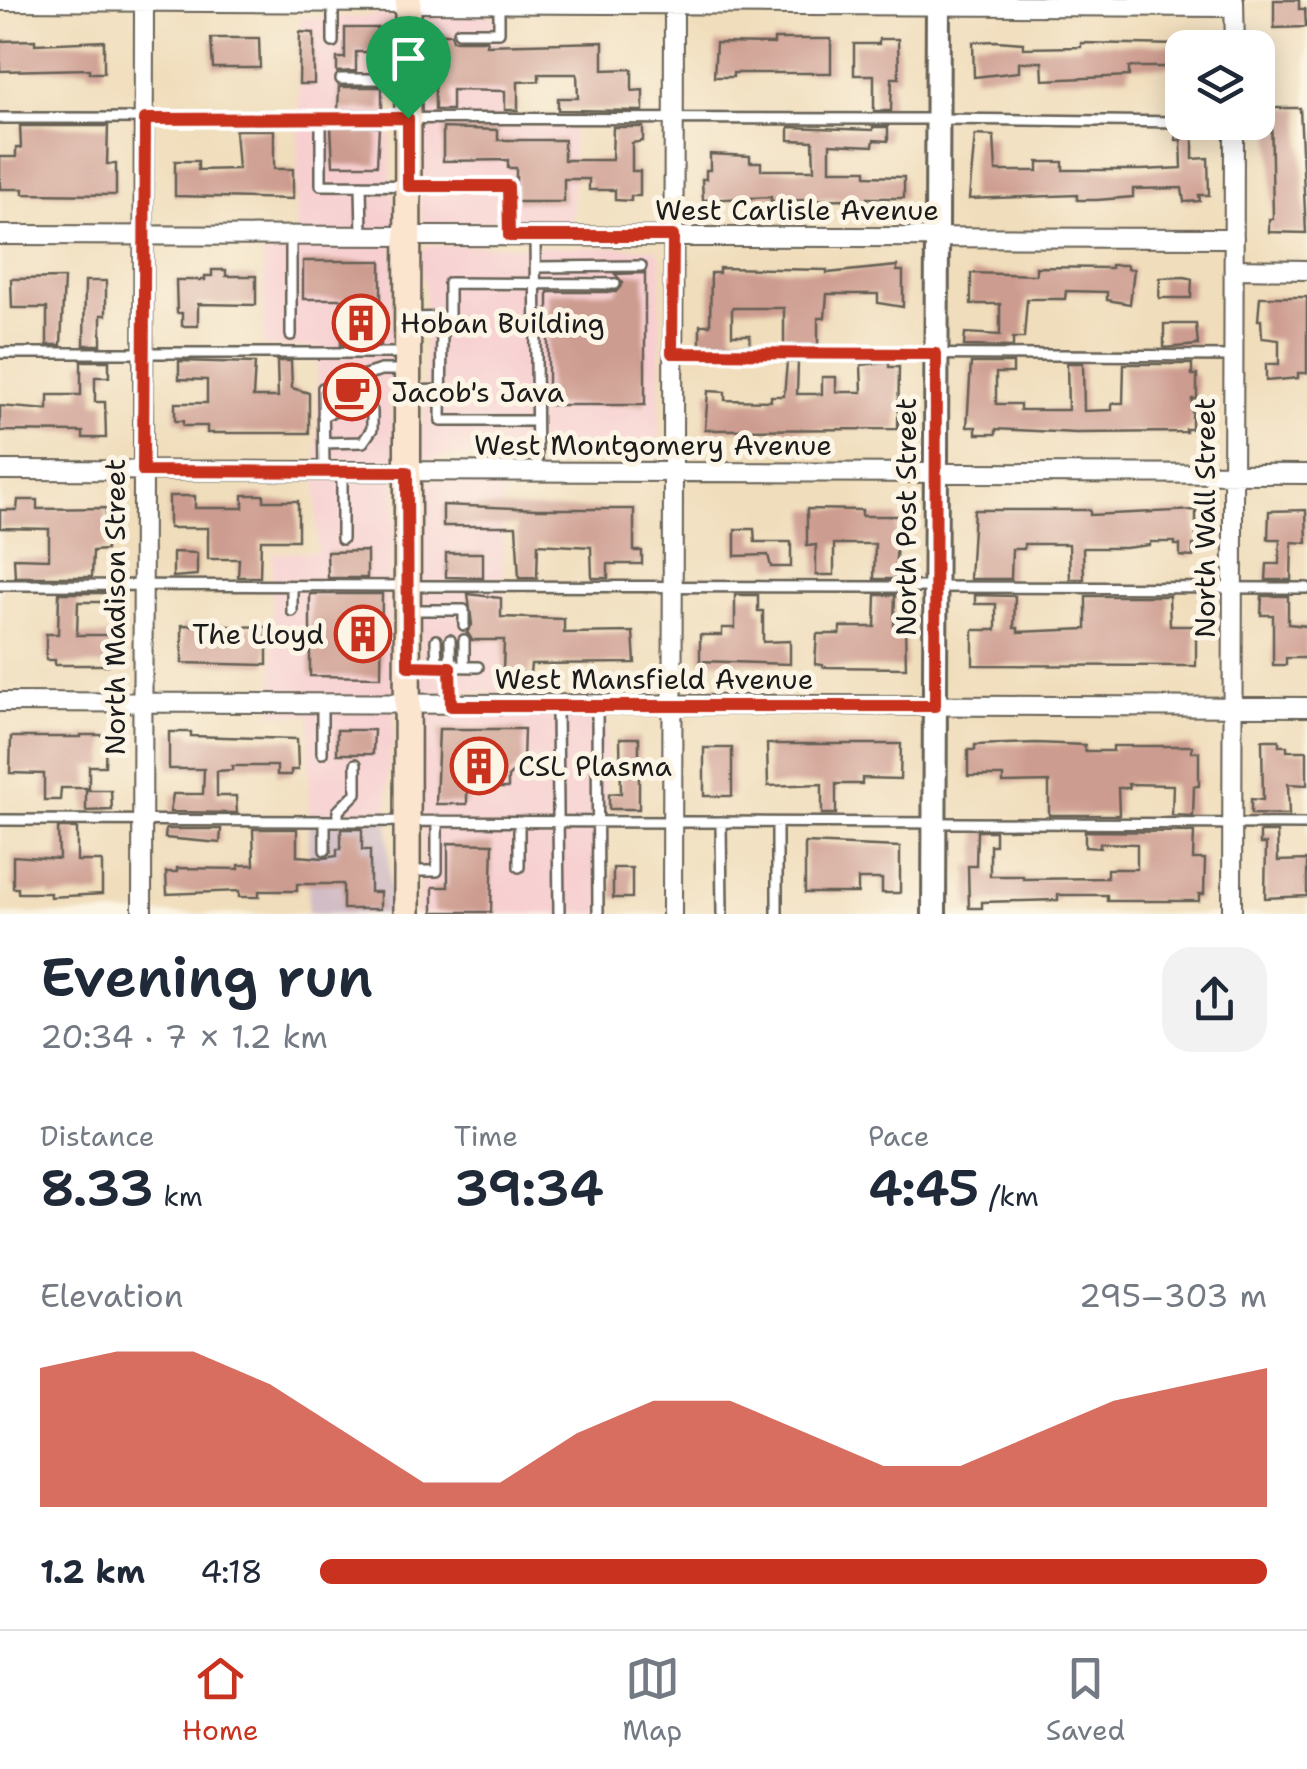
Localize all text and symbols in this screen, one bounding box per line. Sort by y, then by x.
pin [366,16,451,119]
map controls [1165,30,1275,140]
button: layers [1165,30,1275,140]
icon: arrive [381,31,436,86]
street label: West Carlisle Avenue [655,191,939,229]
building icon: Hoban Building [331,293,391,353]
place label: Hoban Building [400,304,605,342]
cafe icon: Jacob's Java [322,362,382,422]
place label: Jacob's Java [391,373,564,411]
street label: North Post Street [887,398,925,636]
street label: North Wall Street [1186,398,1224,638]
street label: West Montgomery Avenue [474,426,832,464]
street label: North Madison Street [96,458,134,756]
building icon: The Lloyd [333,604,393,664]
place label: The Lloyd [192,615,324,653]
street label: West Mansfield Avenue [495,660,813,698]
building icon: CSL Plasma [449,736,509,796]
place label: CSL Plasma [518,747,672,785]
text: Evening run [40,940,373,1014]
button: share [1162,947,1267,1052]
text: 20:34 · 7 × 1.2 km [40,1015,328,1058]
text: Distance [40,1117,155,1155]
text: Time [454,1117,518,1155]
text: Pace [868,1117,930,1155]
text: 8.33 [40,1155,154,1222]
text: 39:34 [454,1155,604,1222]
text: 4:45 [868,1155,979,1222]
text: km [154,1177,203,1215]
text: /km [979,1177,1039,1215]
text: Elevation [40,1274,183,1317]
text: 295–303 m [1079,1274,1267,1317]
text: 1.2 km [40,1550,145,1593]
text: 4:18 [200,1550,263,1593]
tab: Home [182,1651,259,1749]
tab: Map [622,1651,682,1749]
tab: Saved [1046,1651,1125,1749]

